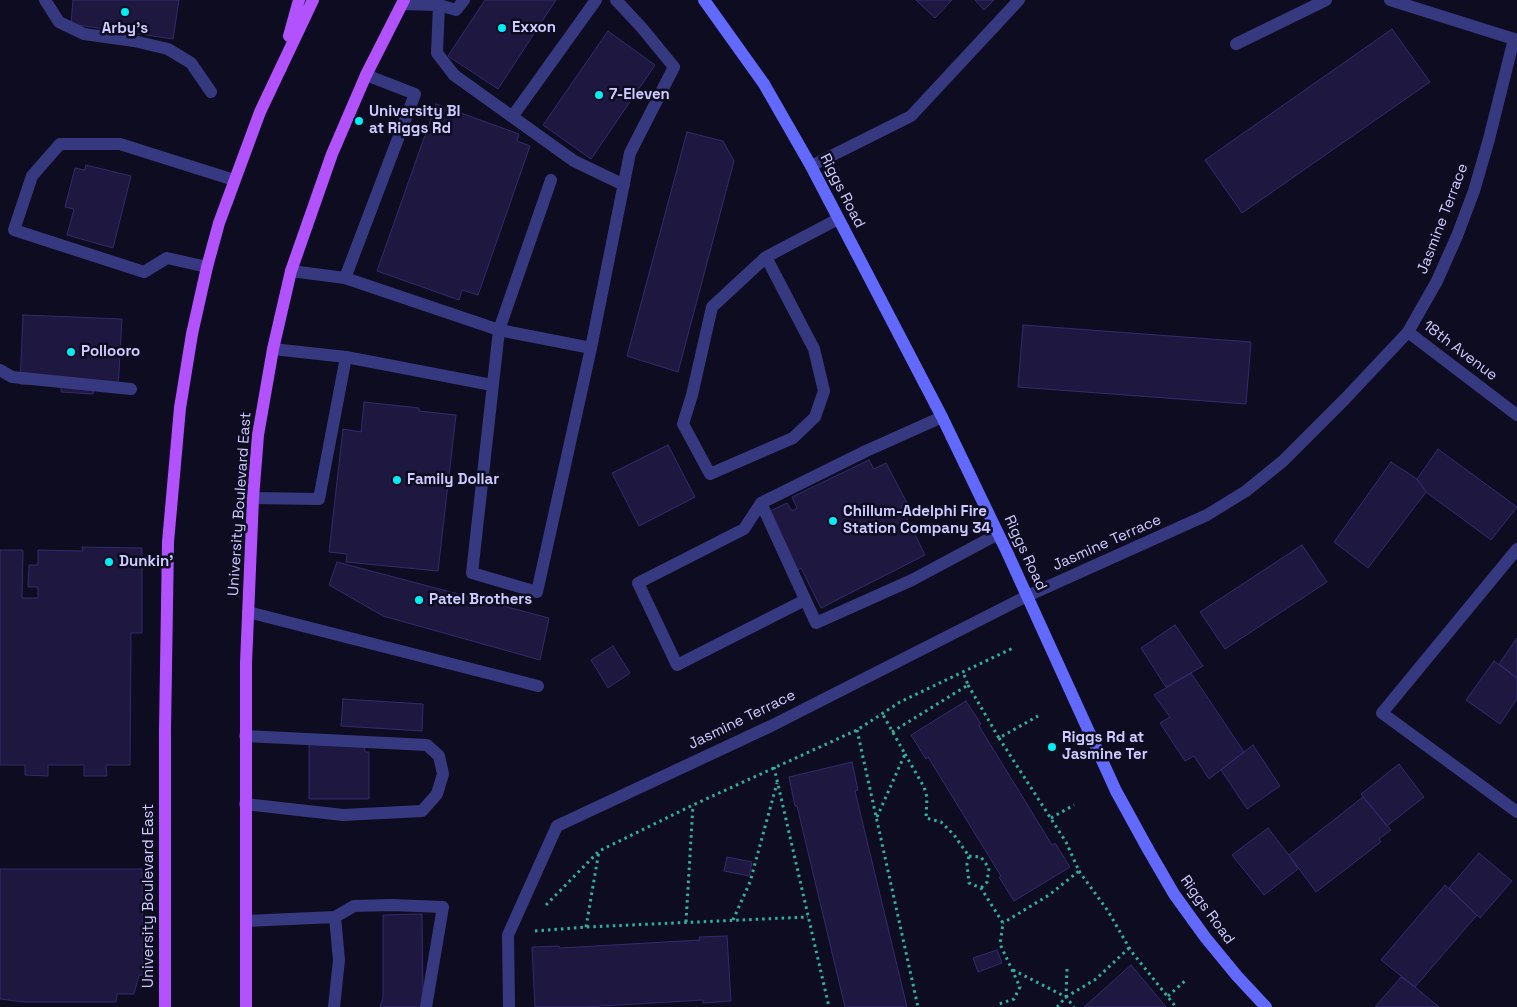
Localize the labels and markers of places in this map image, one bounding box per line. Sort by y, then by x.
marker: Arby's [119,6,131,18]
place label: Exxon [512,19,556,37]
place label: Arby's [102,20,148,38]
marker: Exxon [496,22,508,34]
place label: 7-Eleven [609,86,670,104]
marker: 7-Eleven [593,89,605,101]
place label: University Bl at Riggs Rd [369,103,460,138]
marker: University Bl at Riggs Rd [353,115,365,127]
place label: Pollooro [81,343,140,361]
marker: Pollooro [65,346,77,358]
place label: Family Dollar [407,471,499,489]
marker: Family Dollar [391,474,403,486]
place label: Chillum-Adelphi Fire Station Company 34 [843,503,991,538]
marker: Chillum-Adelphi Fire Station Company 34 [827,515,839,527]
place label: Dunkin' [119,553,173,571]
marker: Dunkin' [103,556,115,568]
place label: Patel Brothers [429,591,532,609]
marker: Patel Brothers [413,594,425,606]
place label: Riggs Rd at Jasmine Ter [1062,729,1148,764]
marker: Riggs Rd at Jasmine Ter [1046,741,1058,753]

